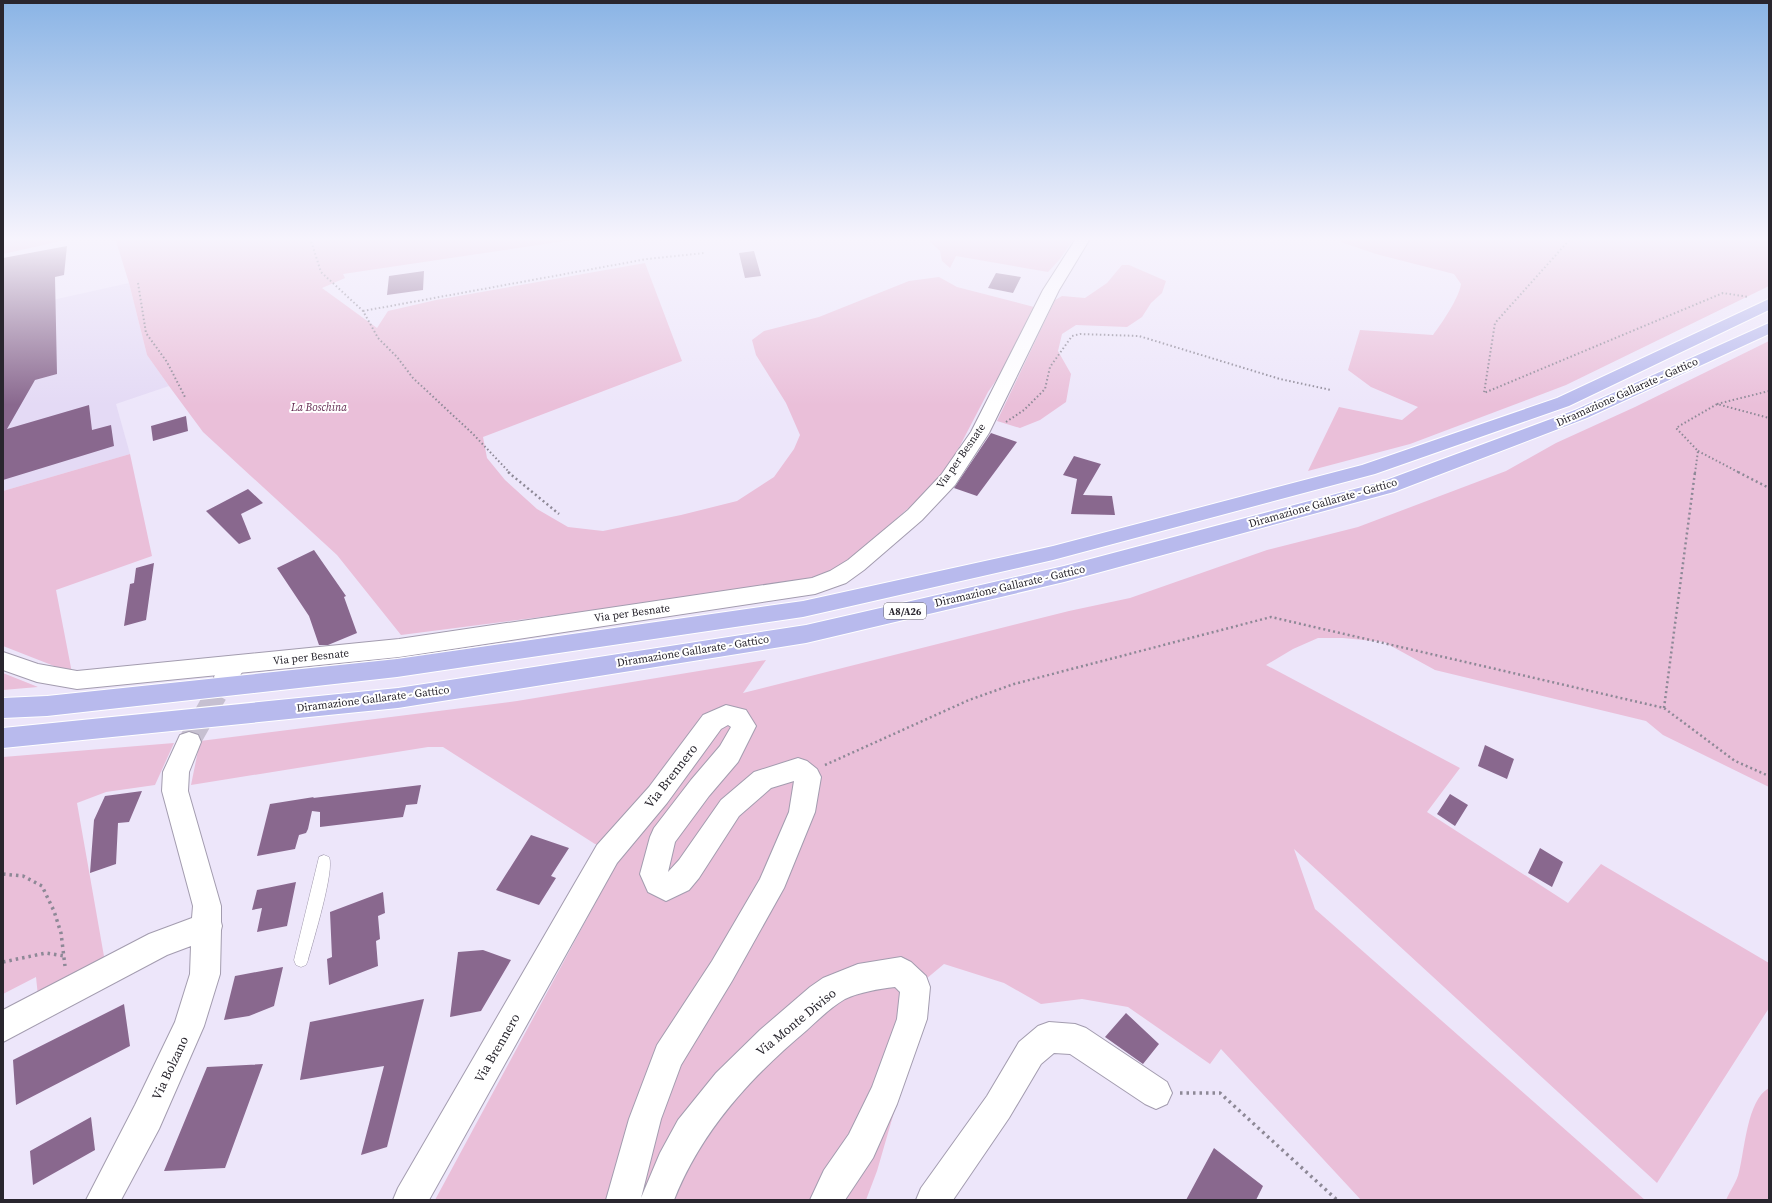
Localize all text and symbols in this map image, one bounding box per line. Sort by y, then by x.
street label: Diramazione Gallarate - Gattico [1554,354,1700,430]
park label: La Boschina [290,400,347,415]
street label: Via per Besnate [933,420,989,492]
street label: Diramazione Gallarate - Gattico [1247,475,1399,531]
street label: Diramazione Gallarate - Gattico [933,561,1087,611]
street label: Via per Besnate [593,600,671,626]
road number: A8/A26 [884,603,926,619]
street label: Diramazione Gallarate - Gattico [616,632,770,670]
street label: Via per Besnate [272,646,350,668]
street label: Diramazione Gallarate - Gattico [296,682,450,716]
street label: Via Brennero [641,740,701,812]
street label: Via Monte Diviso [752,984,840,1060]
street label: Via Brennero [470,1010,524,1086]
street label: Via Bolzano [148,1033,192,1103]

